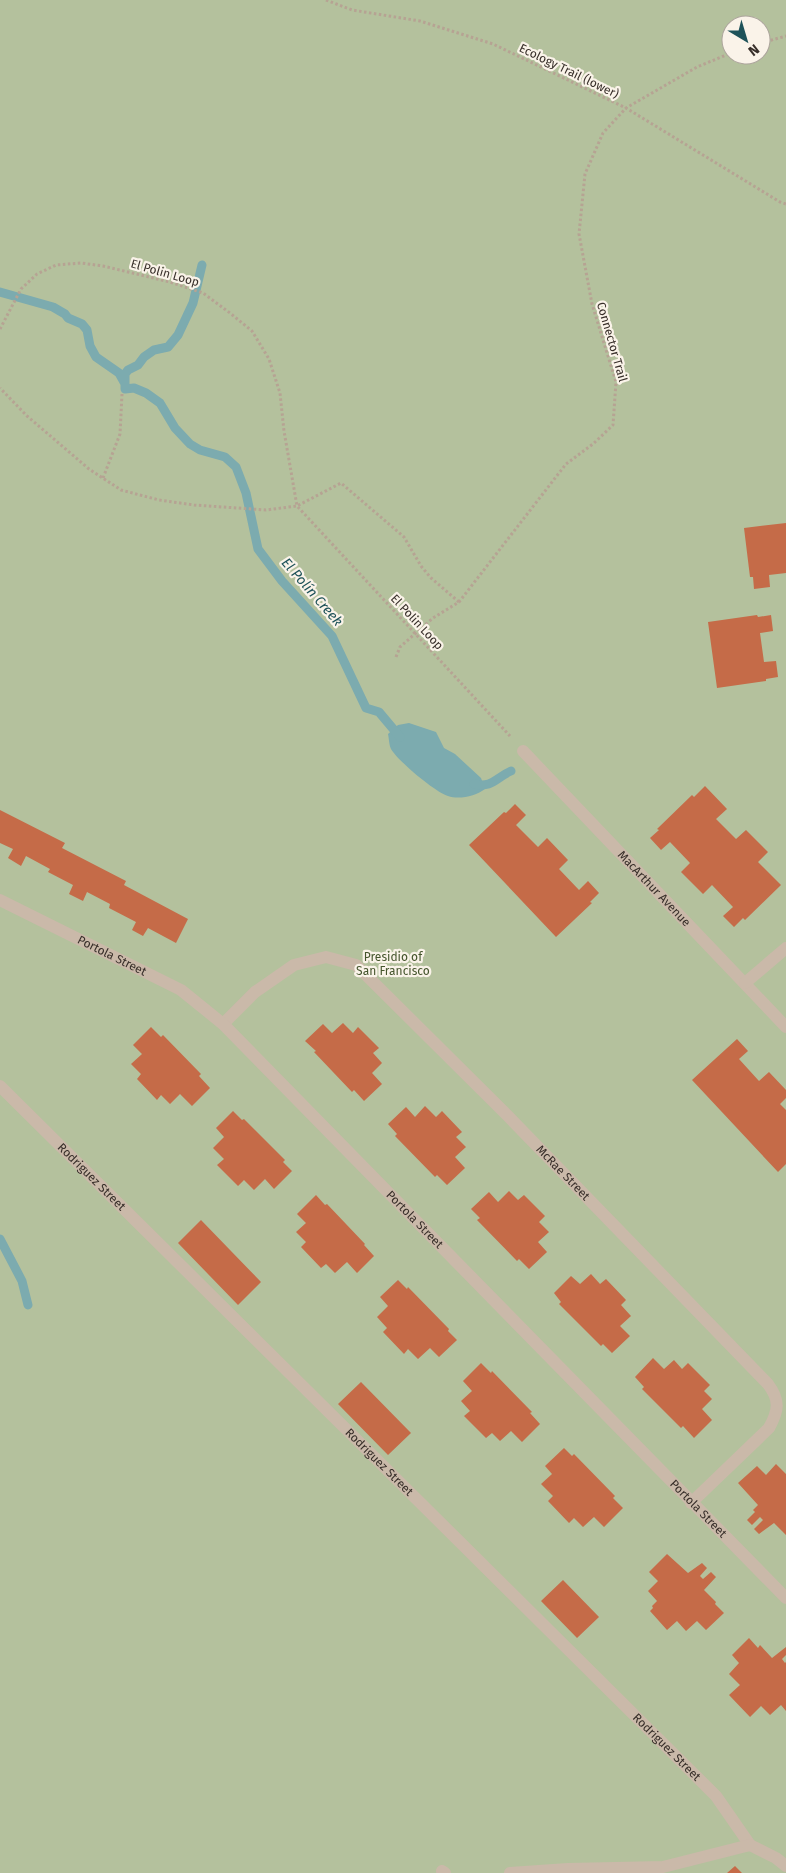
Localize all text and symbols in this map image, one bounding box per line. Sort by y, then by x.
north arrow [721,15,771,65]
text: N [745,40,763,59]
street label: Ecology Trail (lower) [517,41,621,101]
street label: El Polin Loop [129,257,201,289]
street label: Connector Trail [594,301,630,384]
water label: El Polín Creek [278,554,346,630]
street label: El Polin Loop [388,591,446,653]
street label: MacArthur Avenue [615,848,693,929]
street label: Portola Street [75,933,149,979]
park label: Presidio of San Francisco [356,950,430,978]
street label: Rodriguez Street [55,1140,129,1214]
street label: McRae Street [533,1142,593,1204]
street label: Portola Street [383,1188,447,1252]
street label: Rodriguez Street [342,1425,417,1499]
street label: Portola Street [667,1477,730,1541]
street label: Rodriguez Street [630,1711,704,1784]

